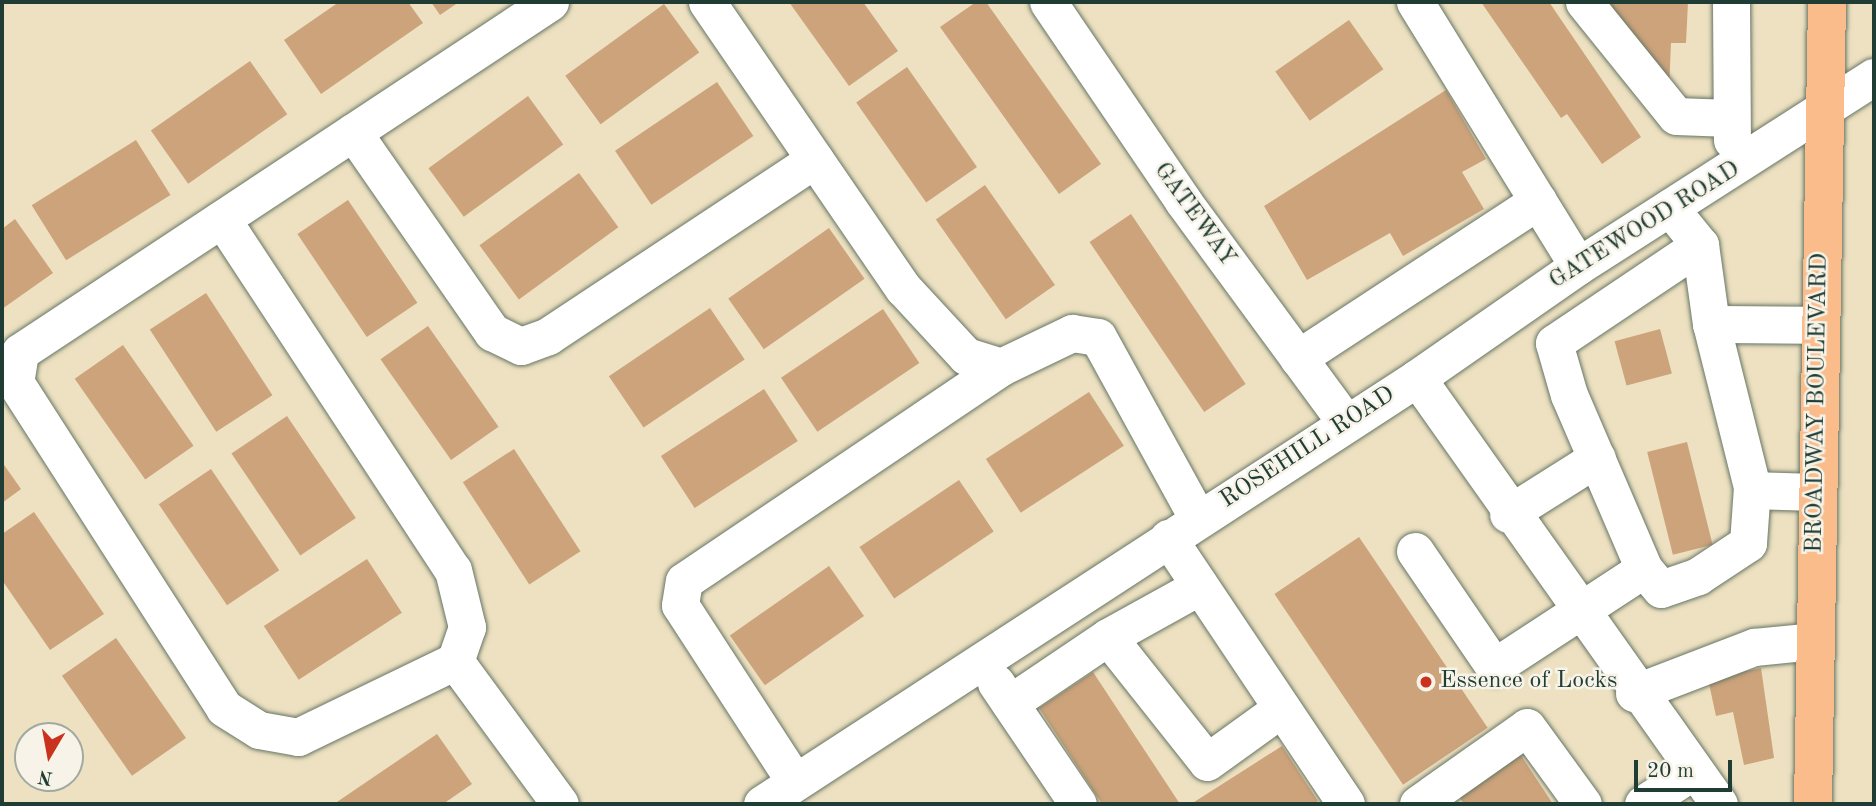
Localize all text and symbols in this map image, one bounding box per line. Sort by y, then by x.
street label: GATEWOOD ROAD [1544,156,1746,296]
street label: GATEWAY [1147,157,1241,273]
street label: BROADWAY BOULEVARD [1801,253,1835,553]
street label: ROSEHILL ROAD [1215,381,1401,515]
place label: Essence of Locks [1440,668,1618,696]
marker: Essence of Locks [1418,674,1434,690]
north arrow [14,722,84,792]
scale bar [1638,746,1736,790]
text: 20 m [1647,761,1694,782]
text: N [37,766,54,787]

